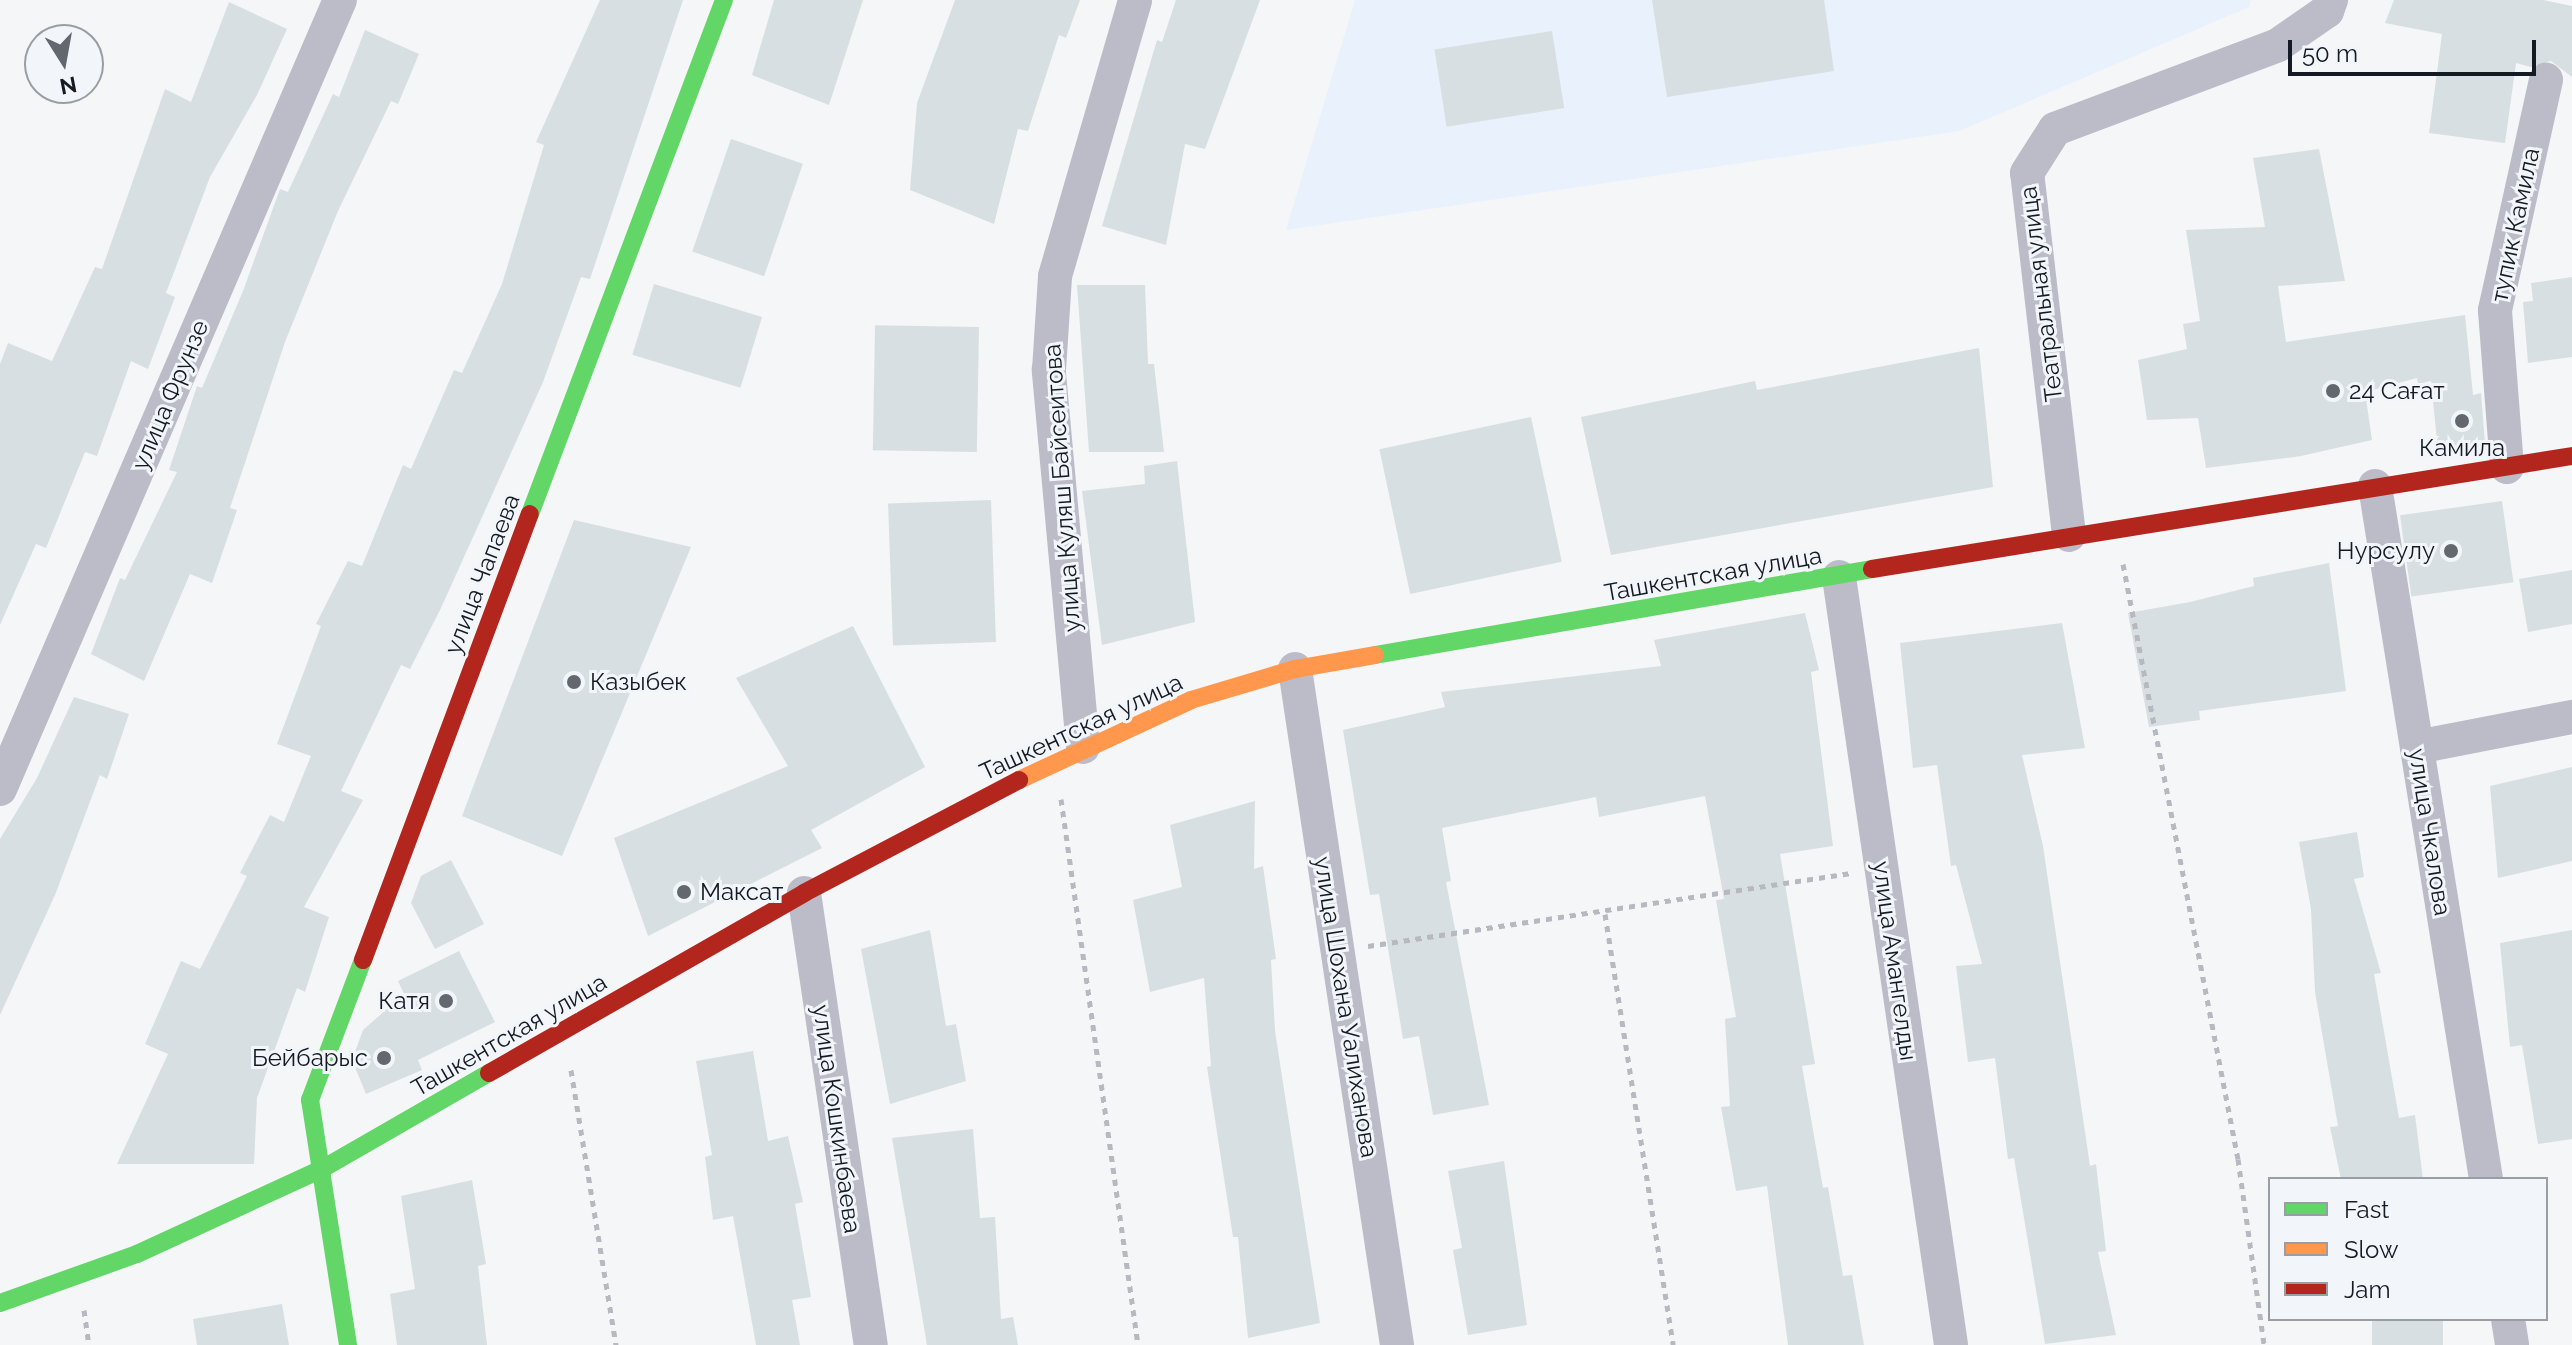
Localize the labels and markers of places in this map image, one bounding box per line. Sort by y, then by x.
place label: 24 Сағат [2349,377,2445,405]
marker: 24 Сағат [2324,382,2342,400]
marker: Камила [2453,412,2471,430]
place label: Камила [2419,434,2505,462]
place label: Нурсулу [2337,537,2435,565]
marker: Нурсулу [2442,542,2460,560]
place label: Казыбек [590,668,687,696]
marker: Казыбек [565,673,583,691]
place label: Максат [700,878,783,906]
marker: Максат [675,883,693,901]
place label: Катя [378,987,430,1015]
marker: Катя [437,992,455,1010]
place label: Бейбарыс [252,1044,368,1072]
marker: Бейбарыс [375,1049,393,1067]

